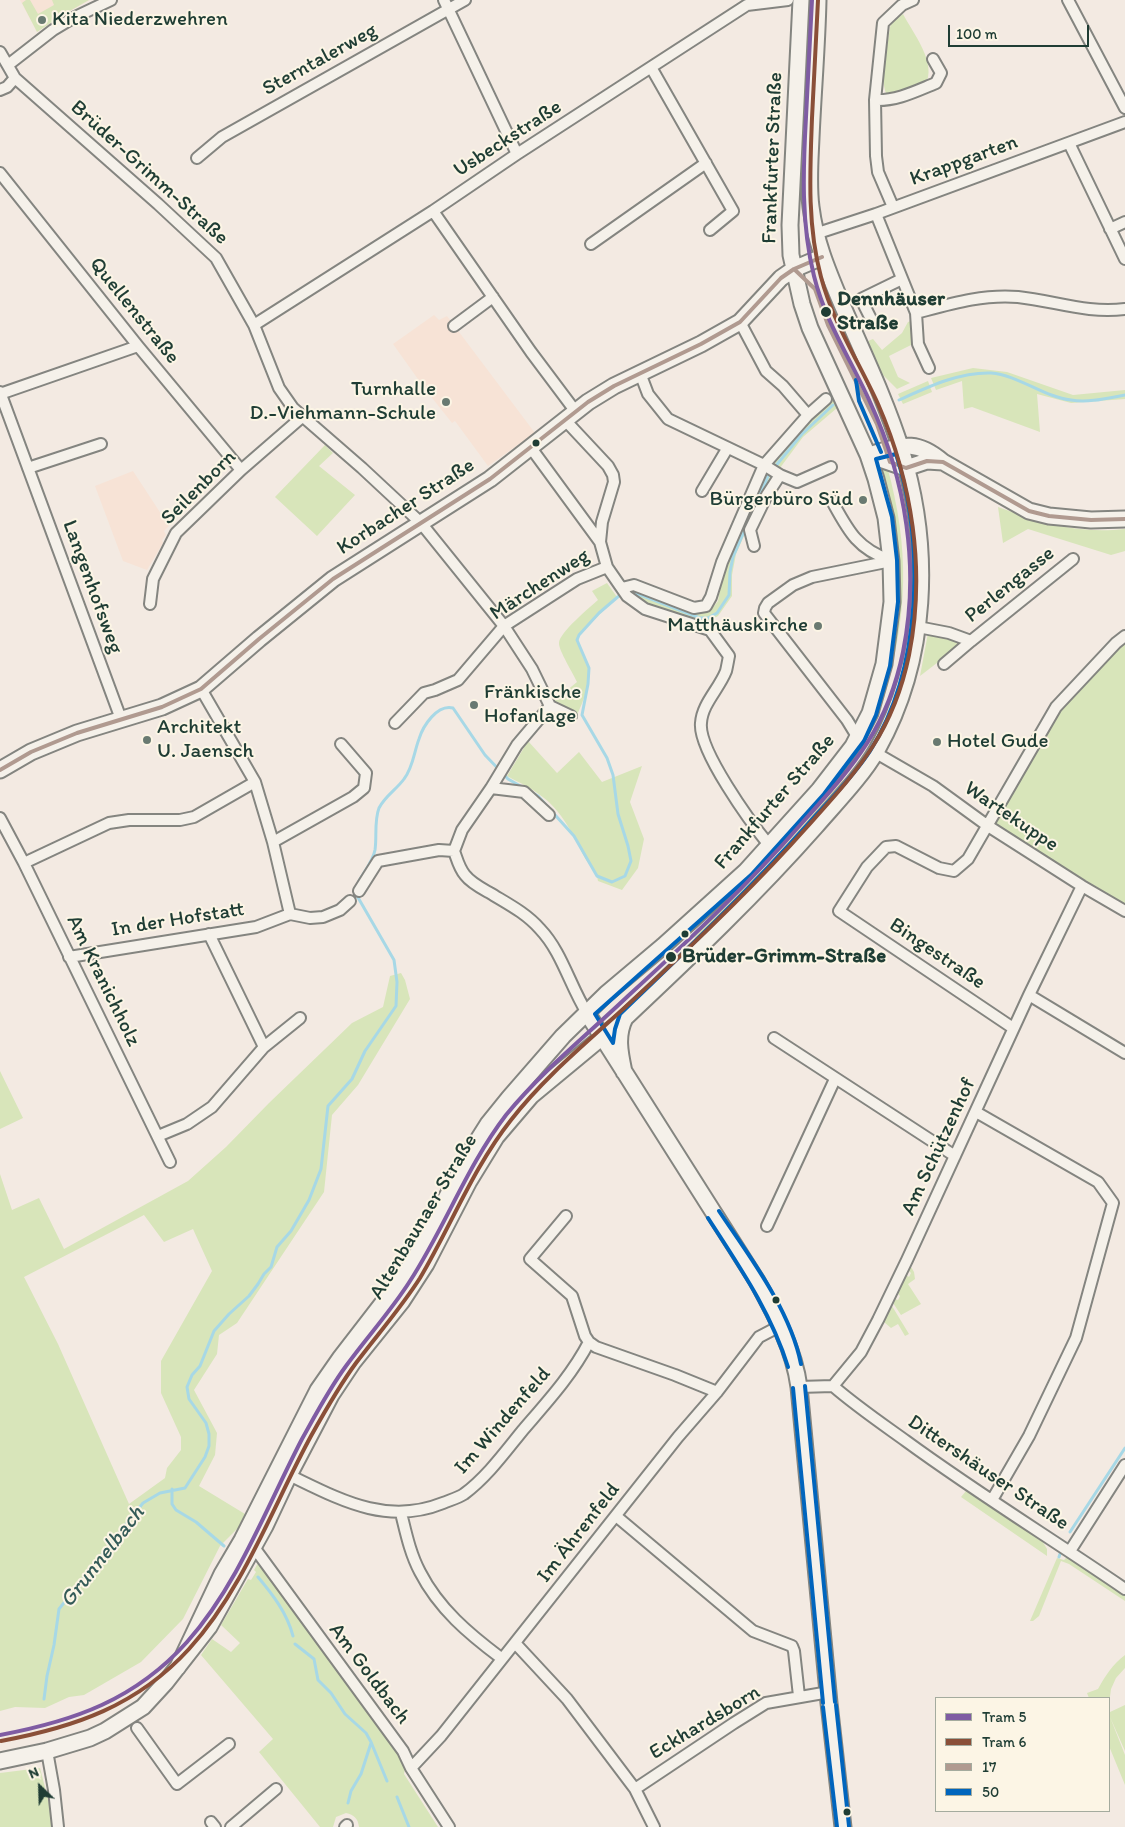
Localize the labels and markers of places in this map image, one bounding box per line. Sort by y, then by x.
place label: Kita Niederzwehren [52,7,228,33]
marker: Kita Niederzwehren [36,14,48,26]
place label: Dennhäuser Straße [837,287,945,337]
marker: Dennhäuser Straße [819,305,833,319]
place label: Turnhalle D.-Viehmann-Schule [249,377,436,427]
marker: Turnhalle D.-Viehmann-Schule [440,396,452,408]
unlabelled marker [531,438,541,448]
place label: Bürgerbüro Süd [710,487,853,513]
marker: Bürgerbüro Süd [857,494,869,506]
place label: Matthäuskirche [667,613,808,639]
marker: Matthäuskirche [812,620,824,632]
place label: Fränkische Hofanlage [484,680,581,730]
marker: Fränkische Hofanlage [468,699,480,711]
place label: Architekt U. Jaensch [157,715,254,765]
place label: Hotel Gude [947,729,1048,755]
marker: Architekt U. Jaensch [141,734,153,746]
marker: Hotel Gude [931,736,943,748]
unlabelled marker [680,929,690,939]
place label: Brüder-Grimm-Straße [682,944,886,970]
marker: Brüder-Grimm-Straße [664,950,678,964]
unlabelled marker [771,1295,781,1305]
unlabelled marker [842,1807,852,1817]

